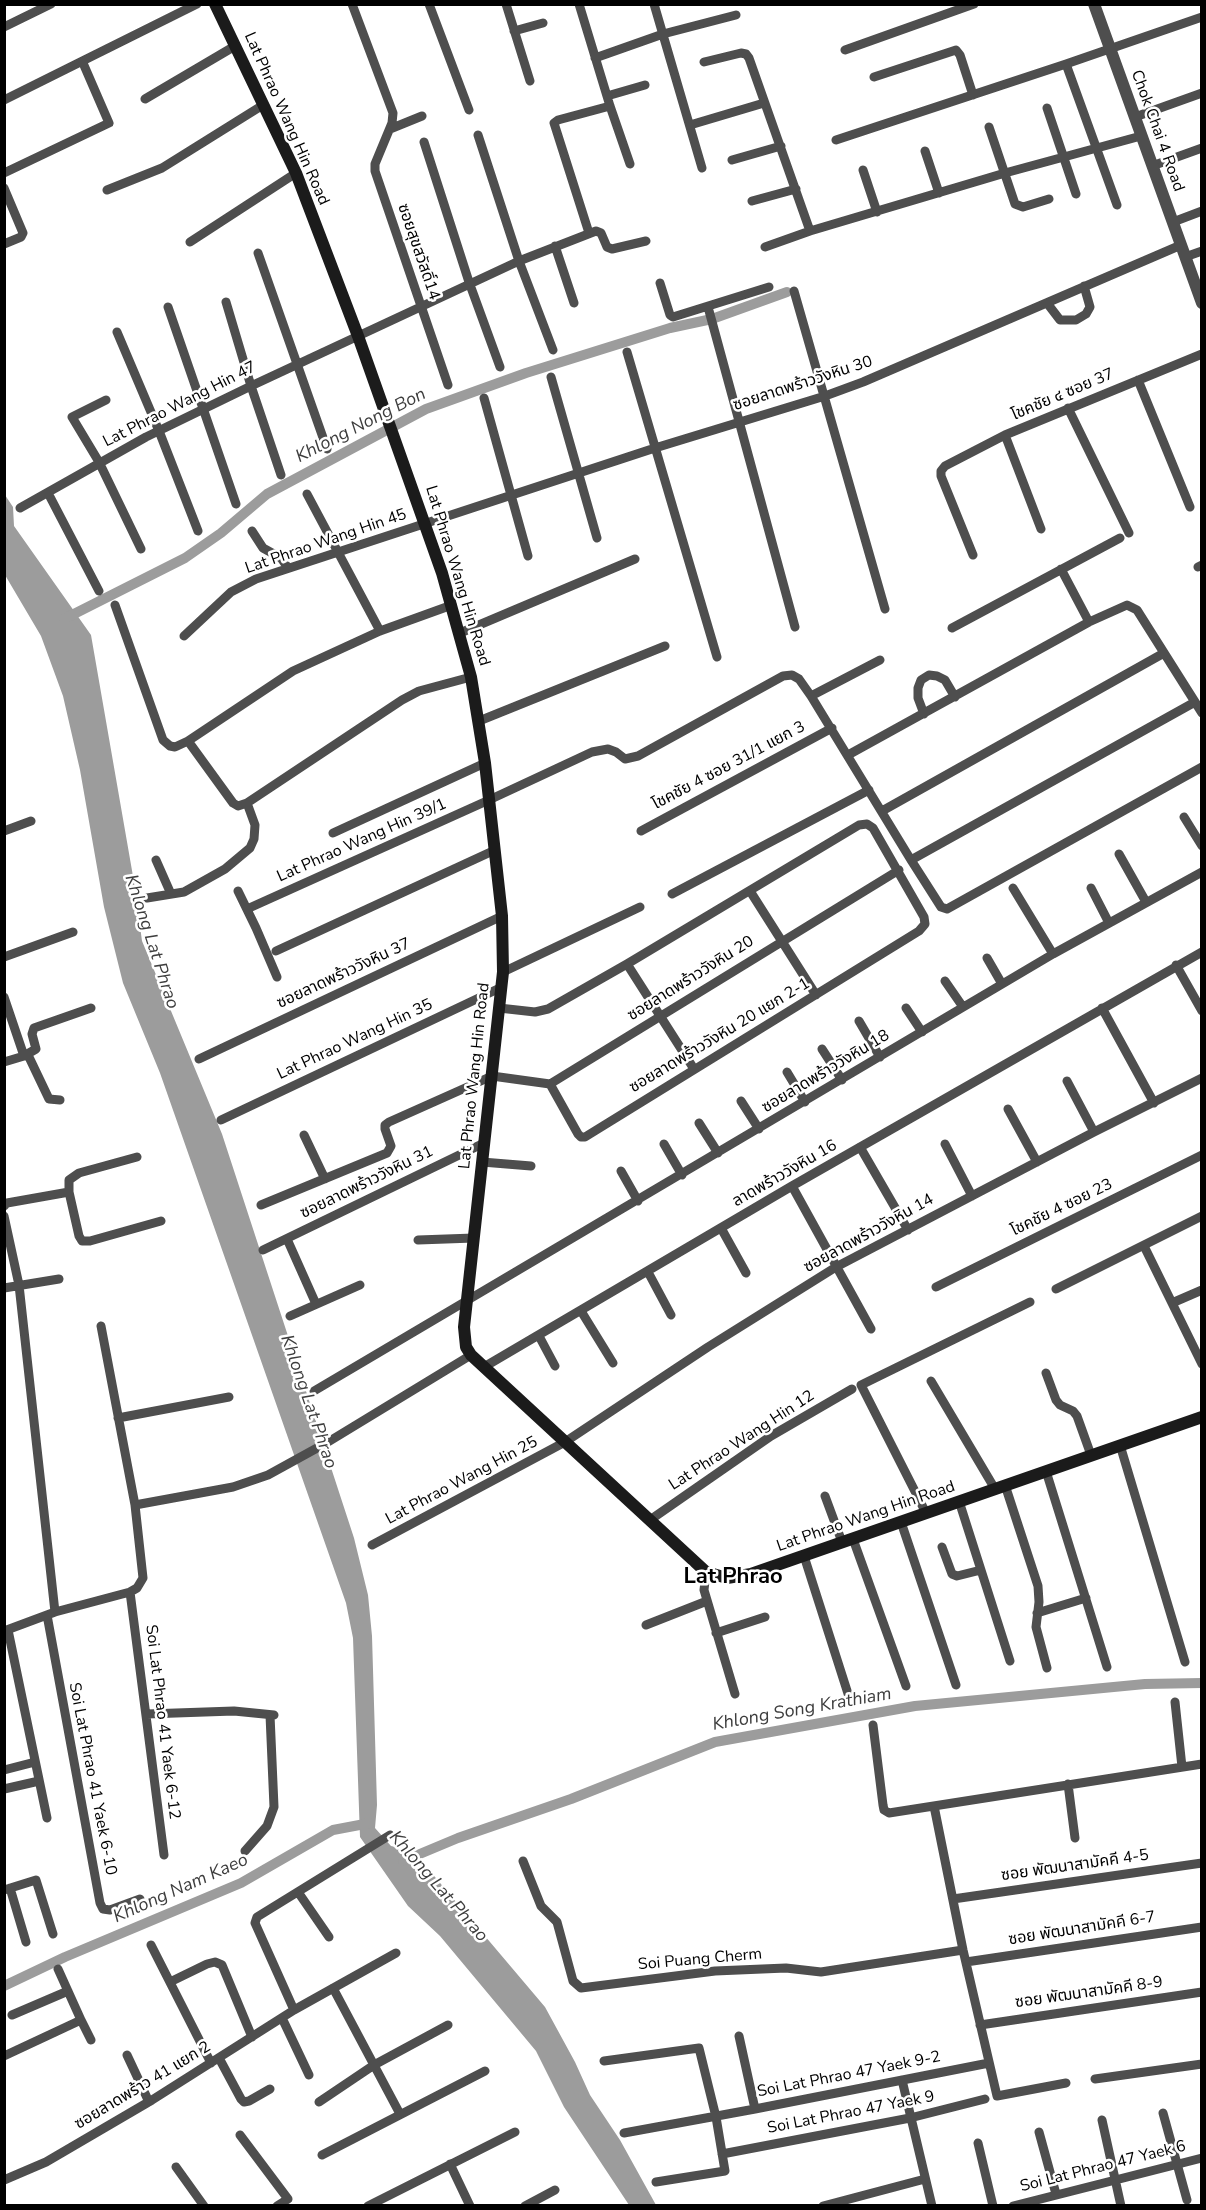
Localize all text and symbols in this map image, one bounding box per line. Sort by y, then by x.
street label: Lat Phrao Wang Hin Road [239,30,333,208]
street label: Chok Chai 4 Road [1126,68,1188,194]
street label: ซอยสุขสวัสดิ์14 [393,201,443,303]
street label: ซอยลาดพร้าววังหิน 30 [731,352,875,416]
street label: Lat Phrao Wang Hin 47 [100,358,260,452]
street label: โชคชัย ๔ ซอย 37 [1009,365,1117,425]
water label: Khlong Nong Bon [292,384,430,468]
street label: Lat Phrao Wang Hin Road [420,484,494,668]
street label: Lat Phrao Wang Hin 45 [243,505,409,579]
street label: โชคชัย 4 ซอย 31/1 แยก 3 [649,718,809,814]
street label: Lat Phrao Wang Hin 39/1 [274,795,450,887]
water label: Khlong Lat Phrao [119,872,183,1012]
street label: ซอยลาดพร้าววังหิน 20 [624,932,758,1026]
street label: ซอยลาดพร้าววังหิน 37 [274,935,414,1013]
street label: ซอยลาดพร้าววังหิน 20 แยก 2-1 [626,974,814,1098]
street label: Lat Phrao Wang Hin Road [456,982,494,1170]
street label: Lat Phrao Wang Hin 35 [274,996,436,1084]
street label: ซอยลาดพร้าววังหิน 18 [759,1026,893,1118]
street label: ลาดพร้าววังหิน 16 [729,1136,841,1212]
street label: ซอยลาดพร้าววังหิน 31 [297,1143,437,1223]
street label: โชคชัย 4 ซอย 23 [1008,1175,1116,1241]
street label: ซอยลาดพร้าววังหิน 14 [801,1190,937,1278]
water label: Khlong Lat Phrao [275,1332,341,1472]
street label: Lat Phrao Wang Hin 12 [666,1387,818,1495]
street label: Lat Phrao Wang Hin 25 [383,1433,541,1529]
street label: Lat Phrao Wang Hin Road [774,1477,958,1557]
district label: Lat Phrao [683,1565,783,1591]
street label: Soi Lat Phrao 41 Yaek 6-12 [141,1624,183,1820]
street label: Soi Lat Phrao 41 Yaek 6-10 [64,1681,120,1877]
water label: Khlong Song Krathiam [711,1684,893,1736]
water label: Khlong Lat Phrao [384,1827,492,1947]
street label: ซอย พัฒนาสามัคคี 4-5 [1000,1846,1150,1886]
water label: Khlong Nam Kaeo [110,1850,252,1928]
street label: ซอย พัฒนาสามัคคี 6-7 [1007,1908,1157,1950]
street label: Soi Puang Cherm [637,1945,763,1975]
street label: ซอย พัฒนาสามัคคี 8-9 [1014,1973,1164,2013]
street label: ซอยลาดพร้าว 41 แยก 2 [72,2038,214,2134]
street label: Soi Lat Phrao 47 Yaek 9-2 [756,2048,942,2102]
street label: Soi Lat Phrao 47 Yaek 9 [766,2087,936,2139]
street label: Soi Lat Phrao 47 Yaek 6 [1018,2137,1188,2197]

